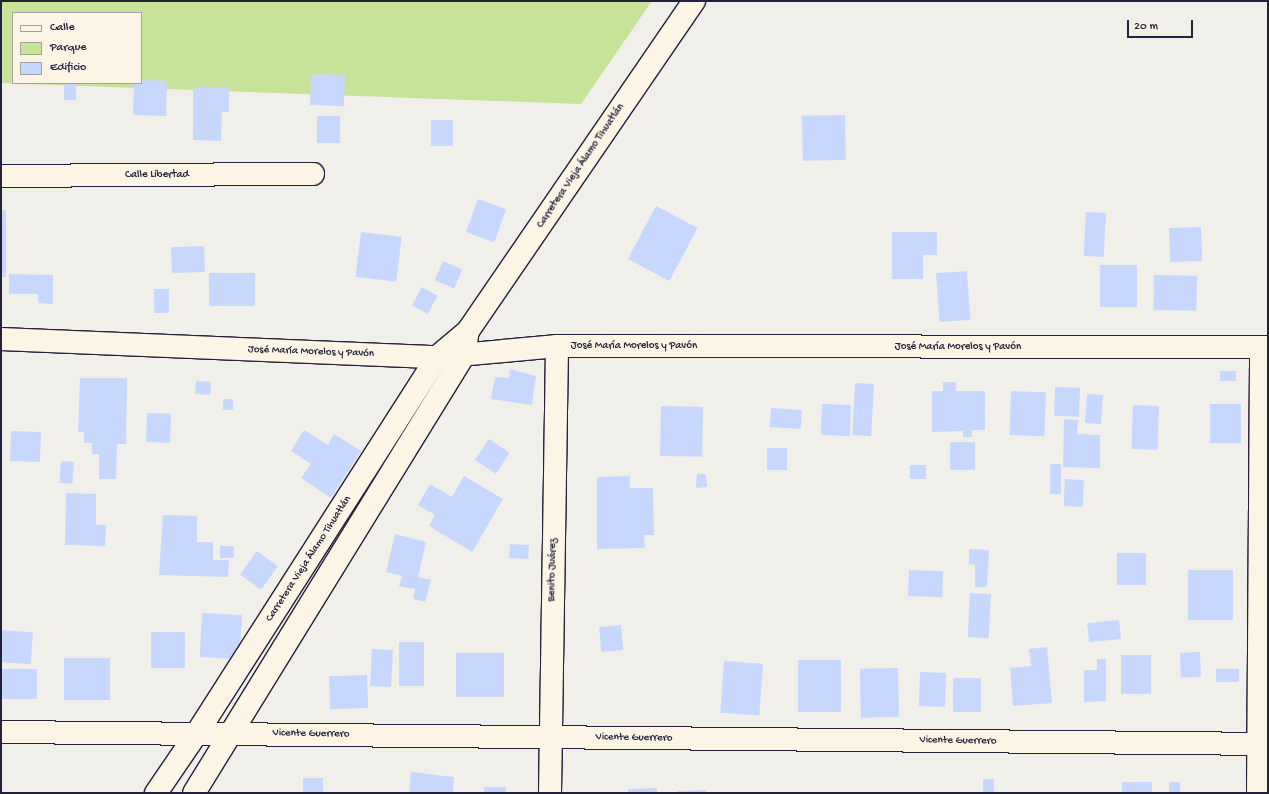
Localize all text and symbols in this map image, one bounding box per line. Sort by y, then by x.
legend [12,12,142,84]
scale bar [1129,12,1195,38]
text: 20 m [1134,20,1158,34]
text: Calle [50,21,75,35]
text: Parque [50,41,87,55]
text: Edificio [50,61,86,75]
street label: Carretera Vieja Álamo Tihuatlán [534,101,628,231]
street label: Calle Libertad [125,168,189,182]
street label: José María Morelos y Pavón [571,339,697,353]
street label: José María Morelos y Pavón [895,340,1021,354]
street label: José María Morelos y Pavón [248,343,374,361]
street label: Carretera Vieja Álamo Tihuatlán [263,494,355,624]
street label: Benito Juárez [546,538,560,602]
street label: Vicente Guerrero [273,727,349,741]
street label: Vicente Guerrero [596,731,672,745]
street label: Vicente Guerrero [920,734,996,748]

